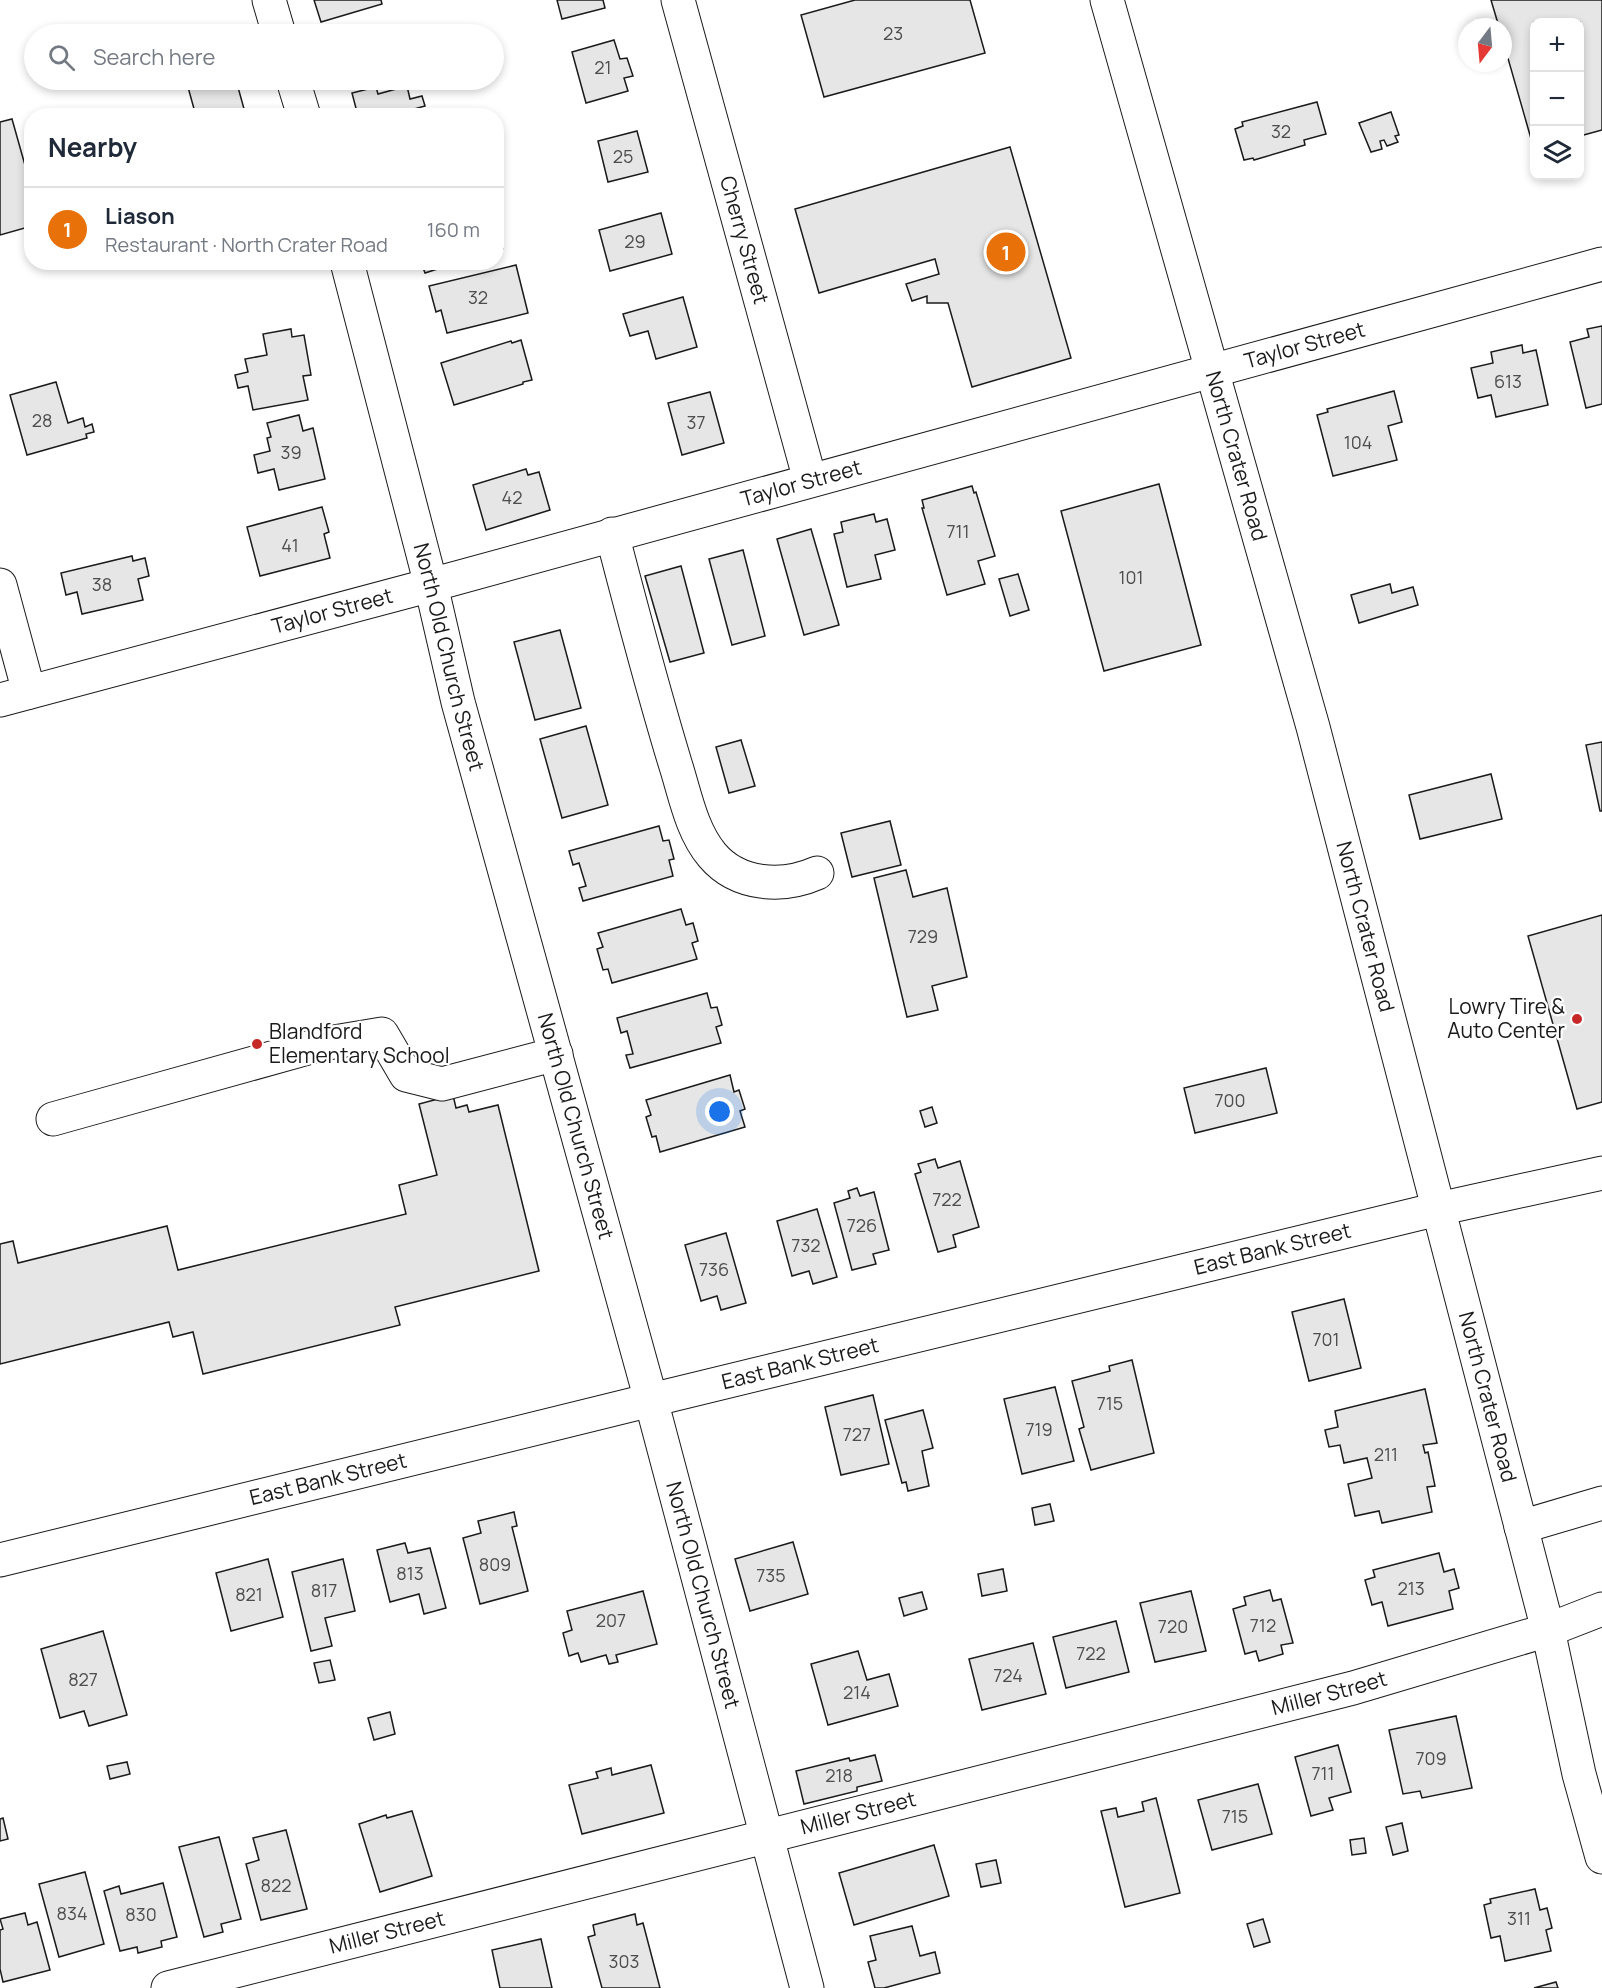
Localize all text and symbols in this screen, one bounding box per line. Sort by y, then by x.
north arrow [1458,18,1512,72]
map controls [1530,18,1584,180]
button: + [1530,18,1584,72]
house number: 23 [883,21,903,45]
search box [24,24,504,90]
icon: search [45,41,78,74]
text: Search here [93,42,215,72]
house number: 21 [594,55,612,79]
button: − [1530,72,1584,126]
house number: 32 [1271,119,1291,143]
button: layers [1530,126,1584,180]
text: Nearby [48,129,137,165]
house number: 25 [613,144,633,168]
street label: Cherry Street [714,173,776,307]
text: Liason [105,201,175,231]
text: 1 [63,216,72,243]
text: 160 m [427,216,480,243]
house number: 29 [624,229,646,253]
pin: 1 [986,230,1026,274]
text: Restaurant · North Crater Road [105,231,388,258]
house number: 32 [468,285,488,309]
street label: Taylor Street [1241,315,1368,374]
street label: North Crater Road [1200,368,1275,544]
house number: 613 [1494,369,1522,393]
house number: 28 [32,408,52,432]
house number: 37 [687,410,706,434]
house number: 104 [1344,430,1372,454]
house number: 39 [280,440,302,464]
street label: Taylor Street [737,453,865,512]
house number: 42 [502,485,522,509]
house number: 711 [946,519,970,543]
house number: 41 [281,533,299,557]
street label: North Old Church Street [408,540,491,774]
house number: 101 [1118,565,1144,589]
house number: 38 [92,572,112,596]
street label: Taylor Street [269,581,396,640]
street label: North Crater Road [1330,838,1402,1015]
house number: 729 [908,924,938,948]
place label: Lowry Tire & Auto Center [1447,992,1565,1044]
street label: North Old Church Street [532,1010,621,1242]
marker: Lowry Tire & Auto Center [1570,1012,1584,1026]
place label: Blandford Elementary School [269,1017,450,1069]
marker: Blandford Elementary School [250,1037,264,1051]
house number: 700 [1215,1088,1246,1112]
your location [705,1097,734,1126]
house number: 722 [932,1187,962,1211]
house number: 726 [847,1213,877,1237]
street label: East Bank Street [1191,1216,1354,1281]
house number: 732 [791,1233,821,1257]
house number: 736 [699,1257,729,1281]
street label: North Crater Road [1453,1309,1524,1485]
house number: 701 [1312,1327,1340,1351]
street label: East Bank Street [719,1330,881,1395]
house number: 715 [1097,1391,1123,1415]
house number: 719 [1025,1417,1053,1441]
house number: 727 [843,1422,871,1446]
house number: 211 [1374,1442,1398,1466]
street label: East Bank Street [247,1446,409,1511]
street label: North Old Church Street [660,1478,747,1711]
house number: 809 [479,1552,511,1576]
house number: 813 [396,1561,424,1585]
house number: 735 [756,1563,786,1587]
house number: 213 [1397,1576,1425,1600]
house number: 817 [311,1578,337,1602]
house number: 821 [235,1582,263,1606]
house number: 207 [596,1608,626,1632]
house number: 712 [1250,1613,1276,1637]
house number: 720 [1158,1614,1188,1638]
house number: 722 [1076,1641,1106,1665]
house number: 724 [993,1663,1023,1687]
street label: Miller Street [1268,1664,1390,1721]
house number: 827 [68,1667,98,1691]
house number: 214 [843,1680,871,1704]
house number: 709 [1415,1746,1447,1770]
house number: 711 [1311,1761,1335,1785]
house number: 218 [825,1763,853,1787]
street label: Miller Street [797,1784,919,1840]
house number: 715 [1222,1804,1248,1828]
house number: 822 [261,1873,291,1897]
house number: 834 [56,1901,88,1925]
house number: 830 [125,1902,157,1926]
street label: Miller Street [326,1903,448,1960]
house number: 311 [1507,1906,1531,1930]
house number: 303 [609,1949,639,1973]

